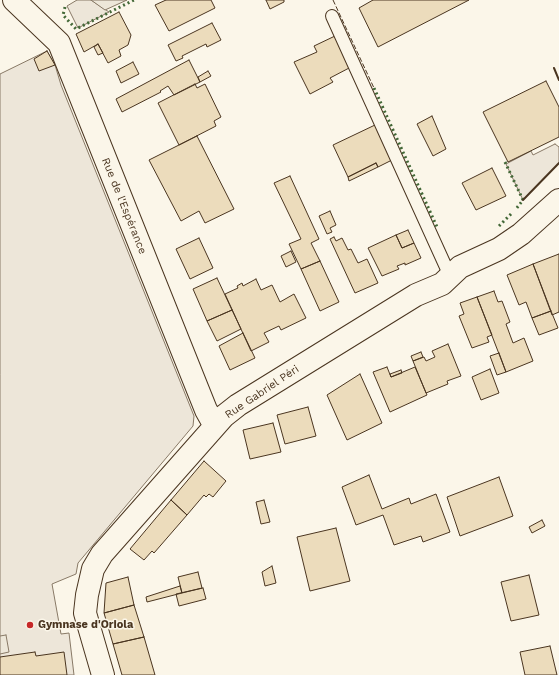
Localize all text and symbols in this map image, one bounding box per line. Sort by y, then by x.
street label: Rue de l'Espérance [99,156,149,256]
street label: Rue Gabriel Péri [222,362,302,422]
place label: Gymnase d'Oriola [38,618,133,632]
marker: Gymnase d'Oriola [25,620,35,630]

